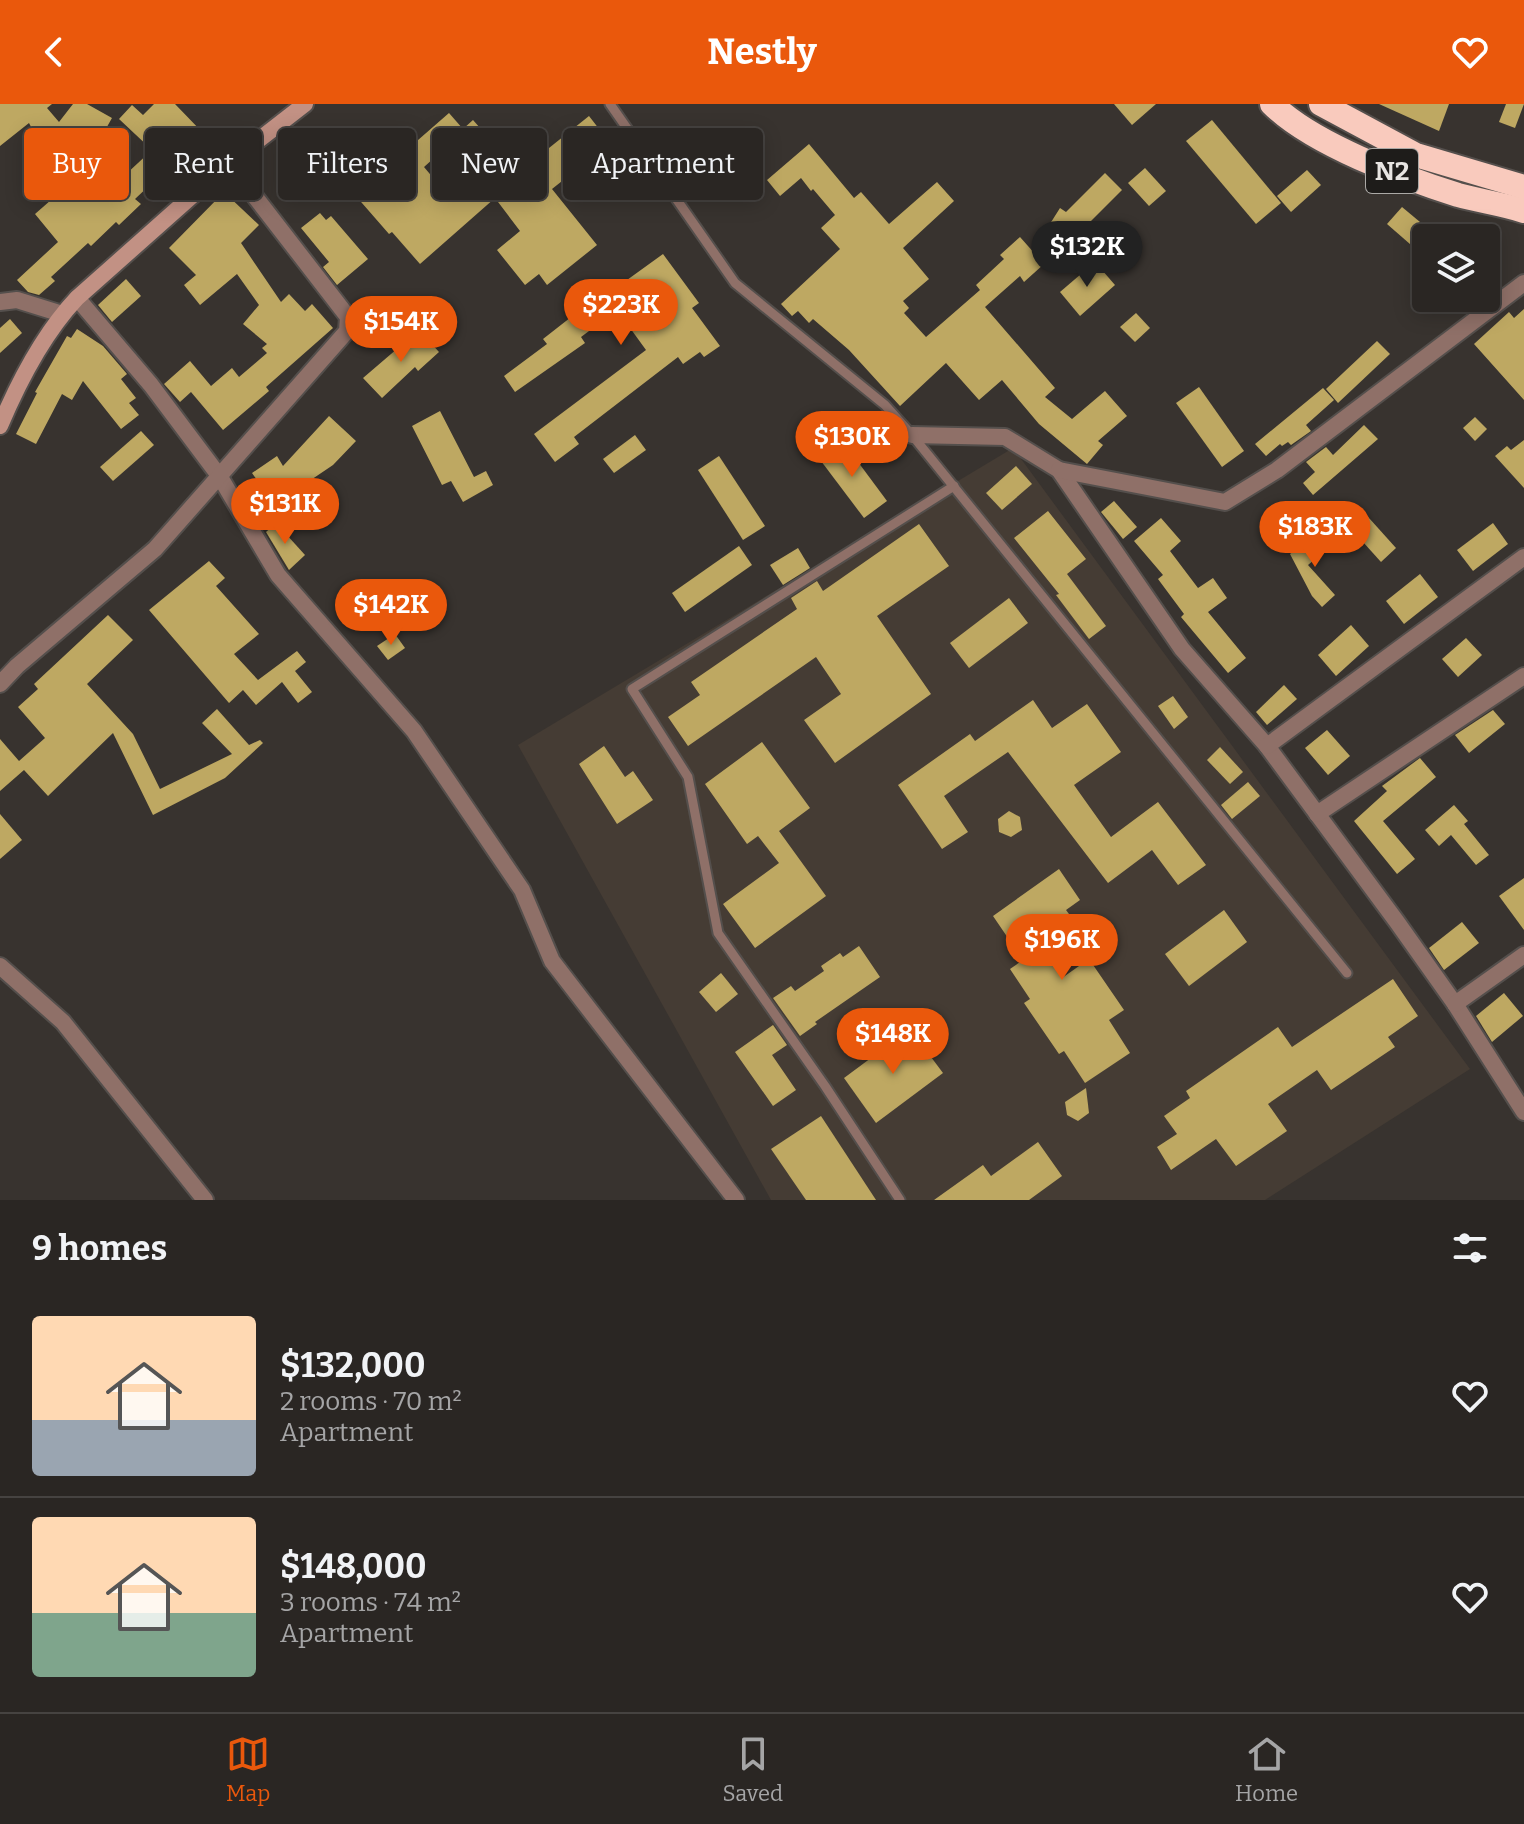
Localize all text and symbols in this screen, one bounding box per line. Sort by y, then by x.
icon: back [32,30,76,74]
text: Nestly [707,30,817,74]
icon: heart [1448,30,1492,74]
chip: Buy [24,128,129,200]
chip: Rent [145,128,262,200]
chip: Filters [278,128,416,200]
chip: New [432,128,547,200]
chip: Apartment [563,128,763,200]
road number: N2 [1366,149,1418,193]
pin: $132K [1031,221,1143,289]
map controls [1412,224,1500,312]
button: layers [1412,224,1500,312]
text: $132K [1049,231,1125,262]
pin: $223K [565,279,677,347]
text: $223K [582,289,660,320]
pin: $154K [345,296,457,364]
text: $154K [363,306,439,337]
pin: $130K [796,411,908,479]
text: $130K [813,421,891,452]
pin: $131K [229,478,341,546]
text: $131K [249,488,321,519]
pin: $183K [1259,501,1371,569]
text: $183K [1277,511,1353,542]
pin: $142K [335,579,447,647]
text: $142K [353,589,429,620]
pin: $196K [1006,914,1118,982]
text: $196K [1024,924,1100,955]
pin: $148K [837,1008,949,1076]
text: $148K [855,1018,931,1049]
icon: filters [1448,1226,1492,1270]
text: 9 homes [32,1228,167,1269]
text: $132,000 [280,1345,425,1386]
icon: home [96,1348,192,1444]
icon: heart [1448,1374,1492,1418]
text: 2 rooms · 70 m² [280,1386,462,1417]
text: Apartment [280,1417,413,1448]
text: $148,000 [280,1546,427,1587]
icon: home [96,1549,192,1645]
icon: heart [1448,1575,1492,1619]
text: 3 rooms · 74 m² [280,1587,461,1618]
text: Apartment [280,1618,413,1649]
tab: Map [226,1732,270,1807]
tab: Saved [723,1732,783,1807]
tab: Home [1235,1732,1298,1807]

